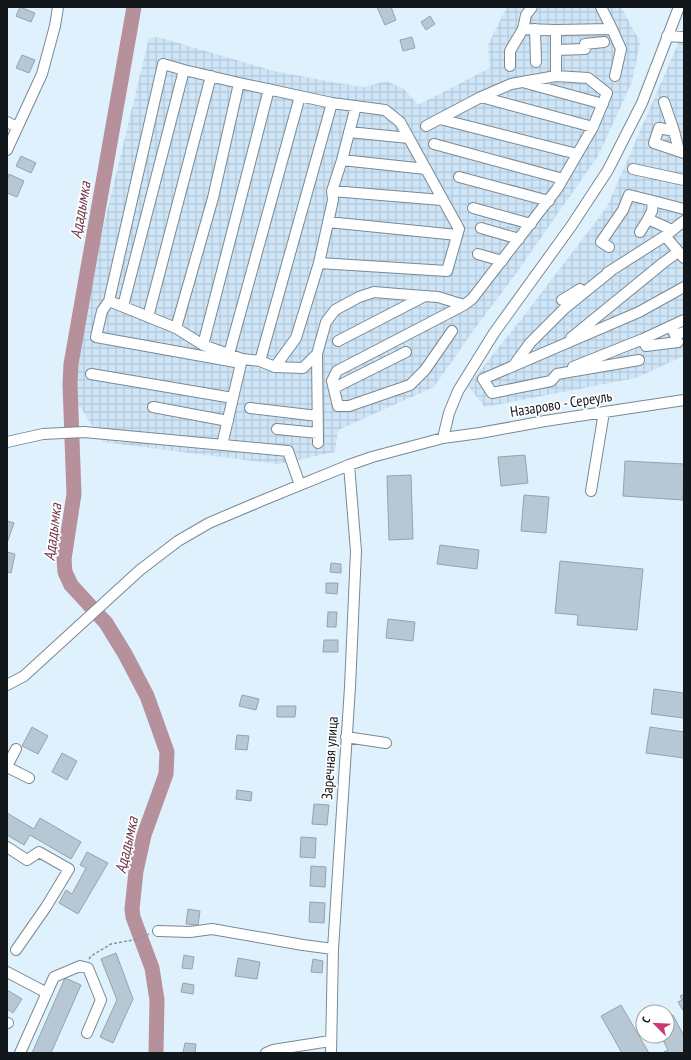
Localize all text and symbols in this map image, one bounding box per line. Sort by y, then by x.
water label: Ададымка [65,178,95,240]
street label: Назарово - Сереуль [509,386,614,421]
water label: Ададымка [39,501,66,562]
street label: Заречная улица [317,716,342,800]
water label: Ададымка [110,813,143,875]
north arrow [635,1004,675,1044]
text: С [638,1015,653,1025]

